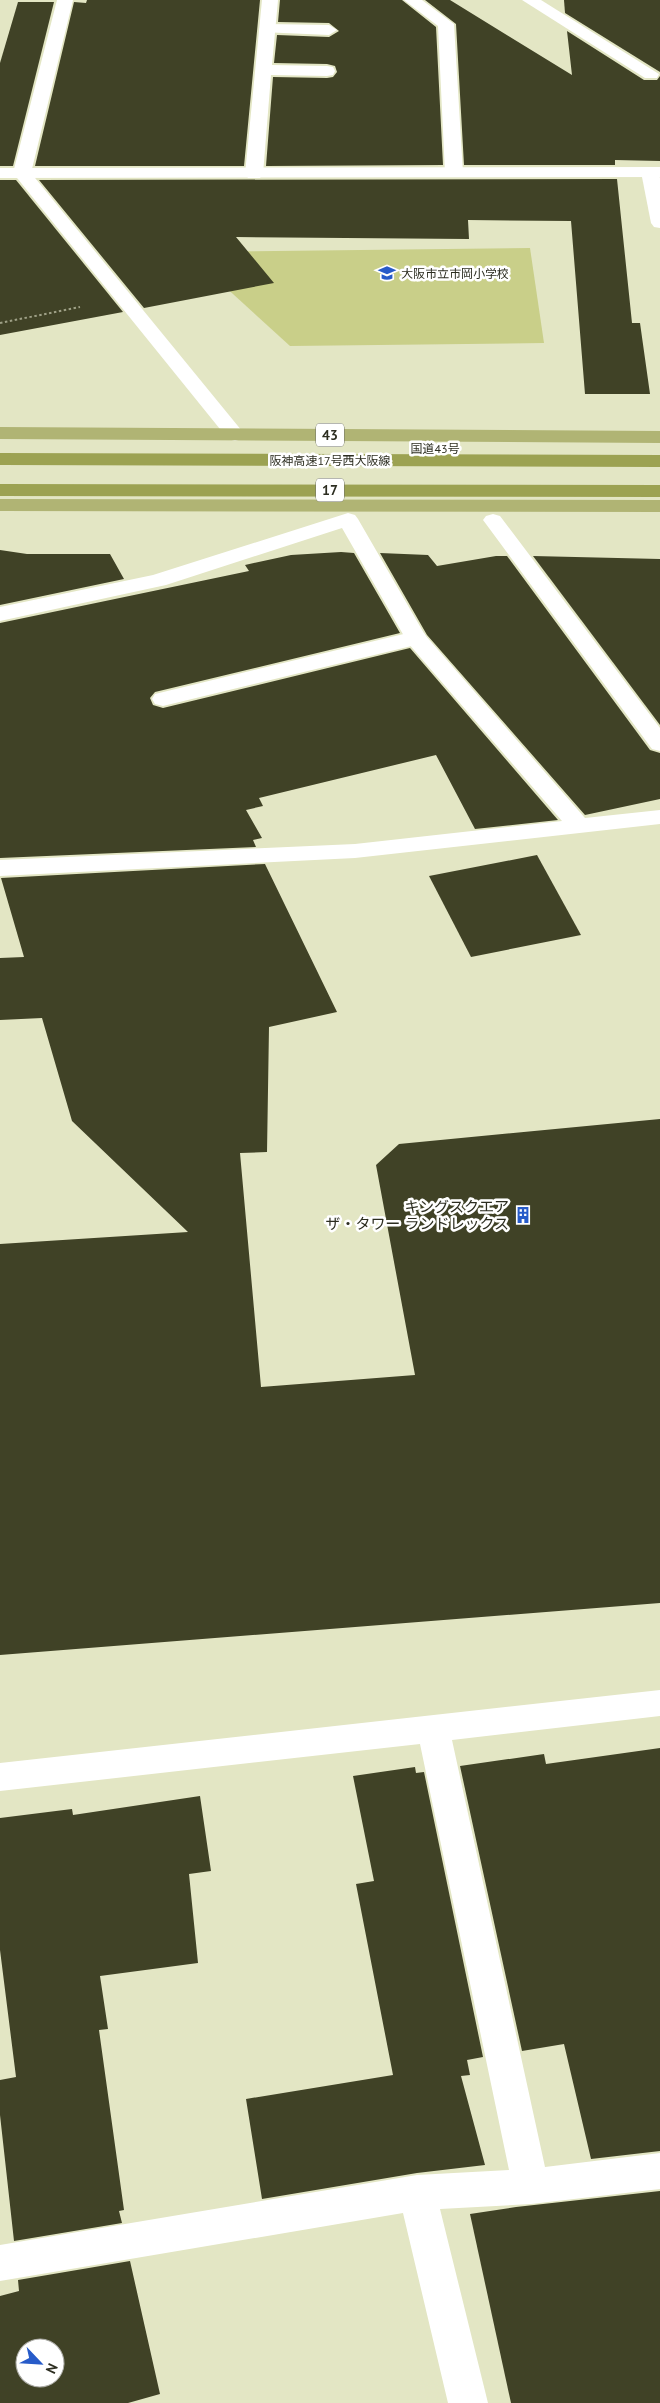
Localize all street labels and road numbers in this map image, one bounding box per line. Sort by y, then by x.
road number: 43 [316,424,344,446]
street label: 国道43号 [410,441,460,456]
street label: 阪神高速17号西大阪線 [269,453,391,468]
road number: 17 [316,478,344,502]

